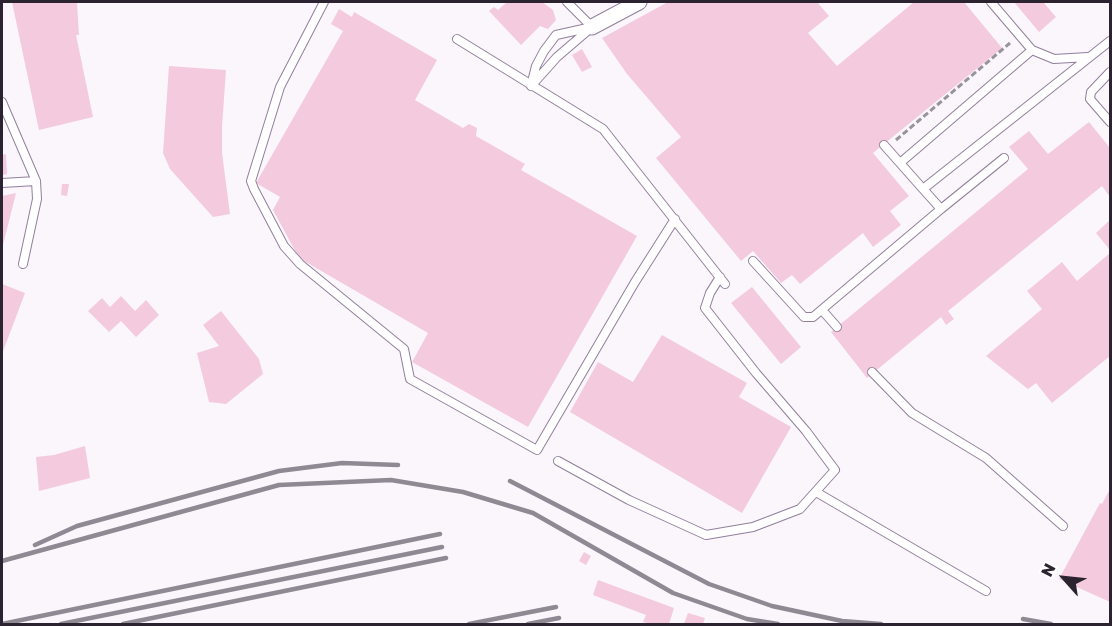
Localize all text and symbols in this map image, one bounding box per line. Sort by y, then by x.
north arrow [1034,548,1094,608]
text: N [1036,560,1060,580]

